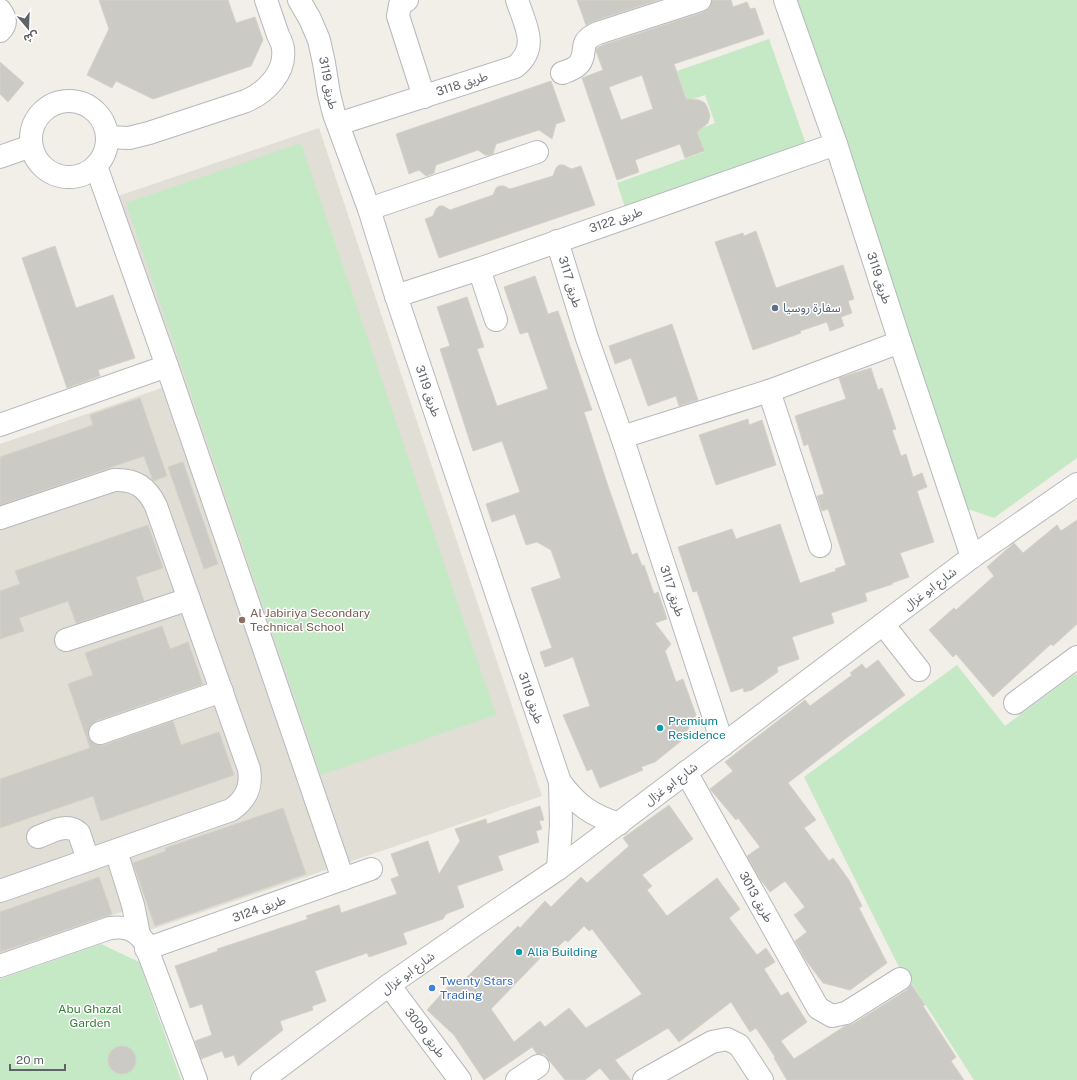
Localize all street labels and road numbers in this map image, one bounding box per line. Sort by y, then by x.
street label: طريق 3119 [315,55,340,111]
street label: طريق 3118 [434,69,490,100]
street label: طريق 3122 [587,204,645,237]
street label: طريق 3119 [863,250,894,306]
street label: طريق 3117 [555,254,584,310]
street label: طريق 3119 [412,363,443,419]
street label: طريق 3117 [656,564,687,619]
street label: شارع ابو غزال [901,565,960,615]
street label: طريق 3119 [515,670,546,726]
street label: شارع ابو غزال [642,760,701,810]
street label: طريق 3013 [735,869,776,925]
street label: طريق 3124 [230,893,288,926]
street label: شارع ابو غزال [379,949,439,999]
street label: طريق 3009 [401,1006,448,1061]

